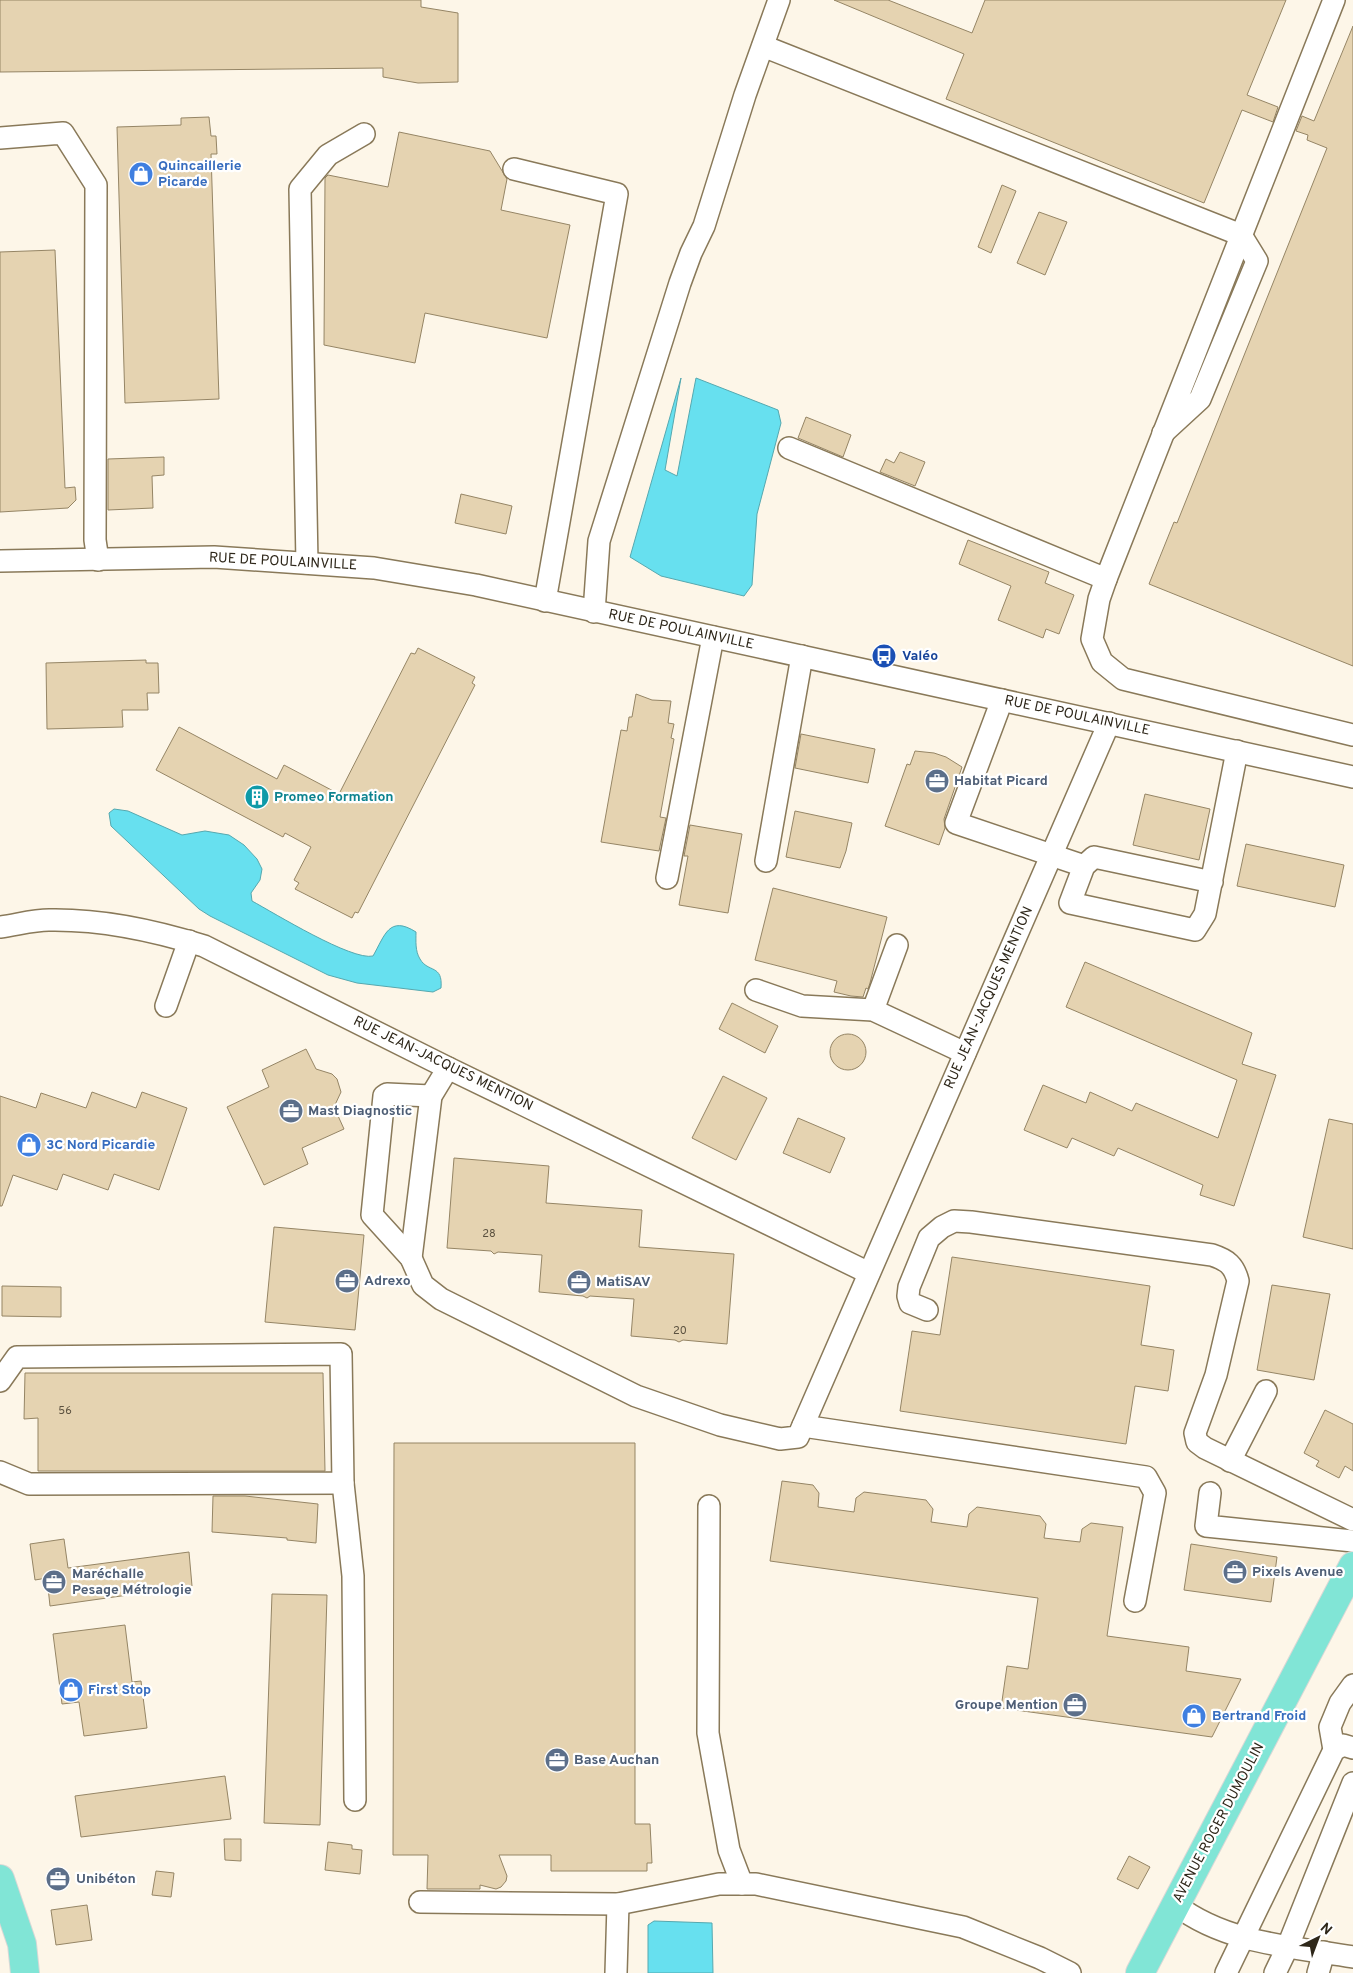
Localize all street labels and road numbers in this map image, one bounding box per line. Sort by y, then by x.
street label: RUE DE POULAINVILLE [208,550,358,574]
street label: RUE DE POULAINVILLE [607,606,755,654]
street label: RUE DE POULAINVILLE [1003,692,1151,740]
street label: RUE JEAN-JACQUES MENTION [941,904,1037,1092]
street label: RUE JEAN-JACQUES MENTION [350,1013,536,1115]
street label: AVENUE ROGER DUMOULIN [1170,1740,1268,1906]

